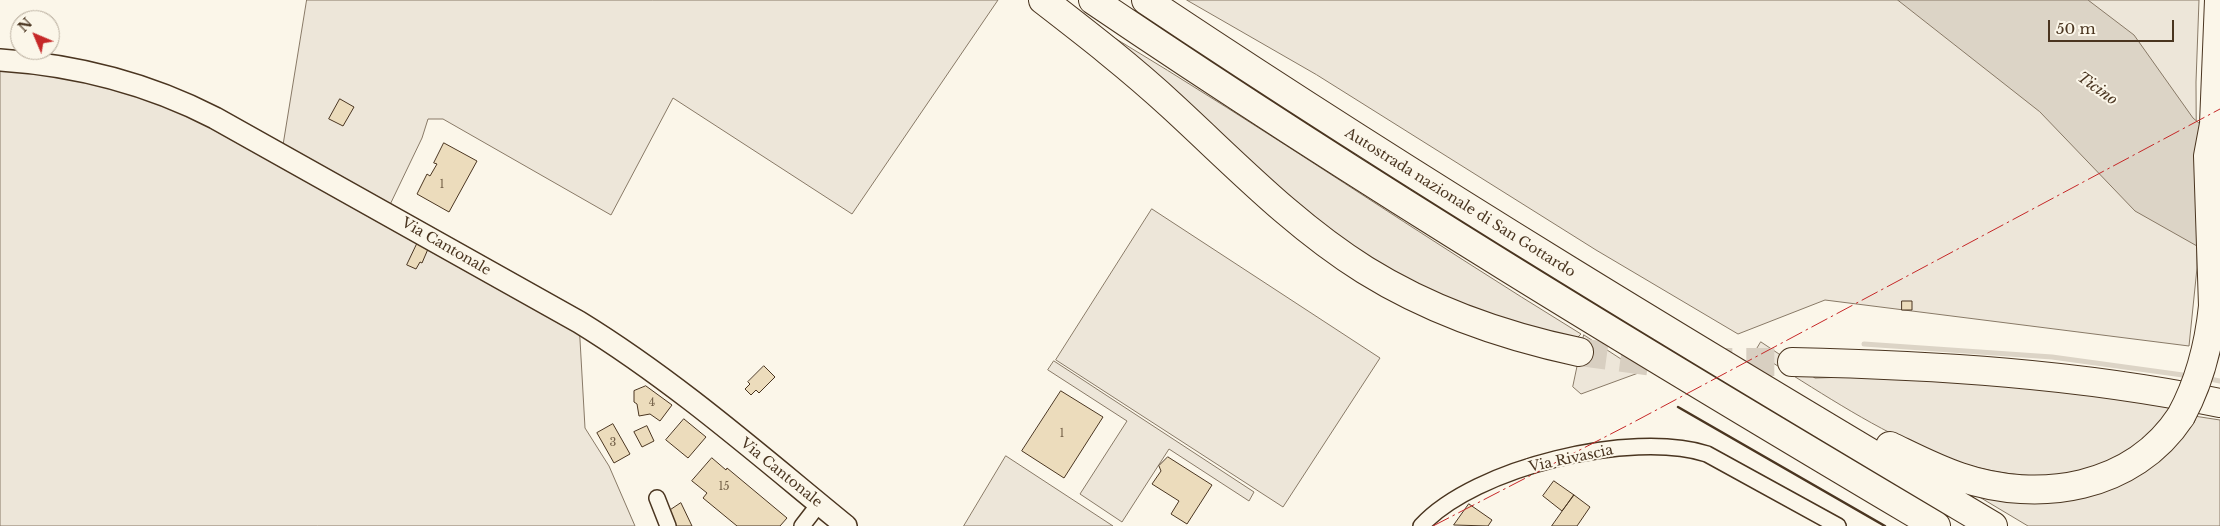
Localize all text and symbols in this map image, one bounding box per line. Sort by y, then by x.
north arrow [10,10,60,60]
scale bar [2050,10,2176,42]
text: N [14,14,36,36]
text: 50 m [2056,19,2096,38]
water label: Ticino [2073,68,2121,110]
street label: Autostrada nazionale di San Gottardo [1342,125,1578,281]
house number: 1 [440,178,444,192]
street label: Via Cantonale [398,215,494,279]
house number: 4 [649,396,655,410]
house number: 1 [1060,427,1064,441]
street label: Via Cantonale [737,435,825,511]
house number: 3 [610,436,616,450]
street label: Via Rivascia [1527,442,1615,476]
house number: 15 [718,480,730,494]

